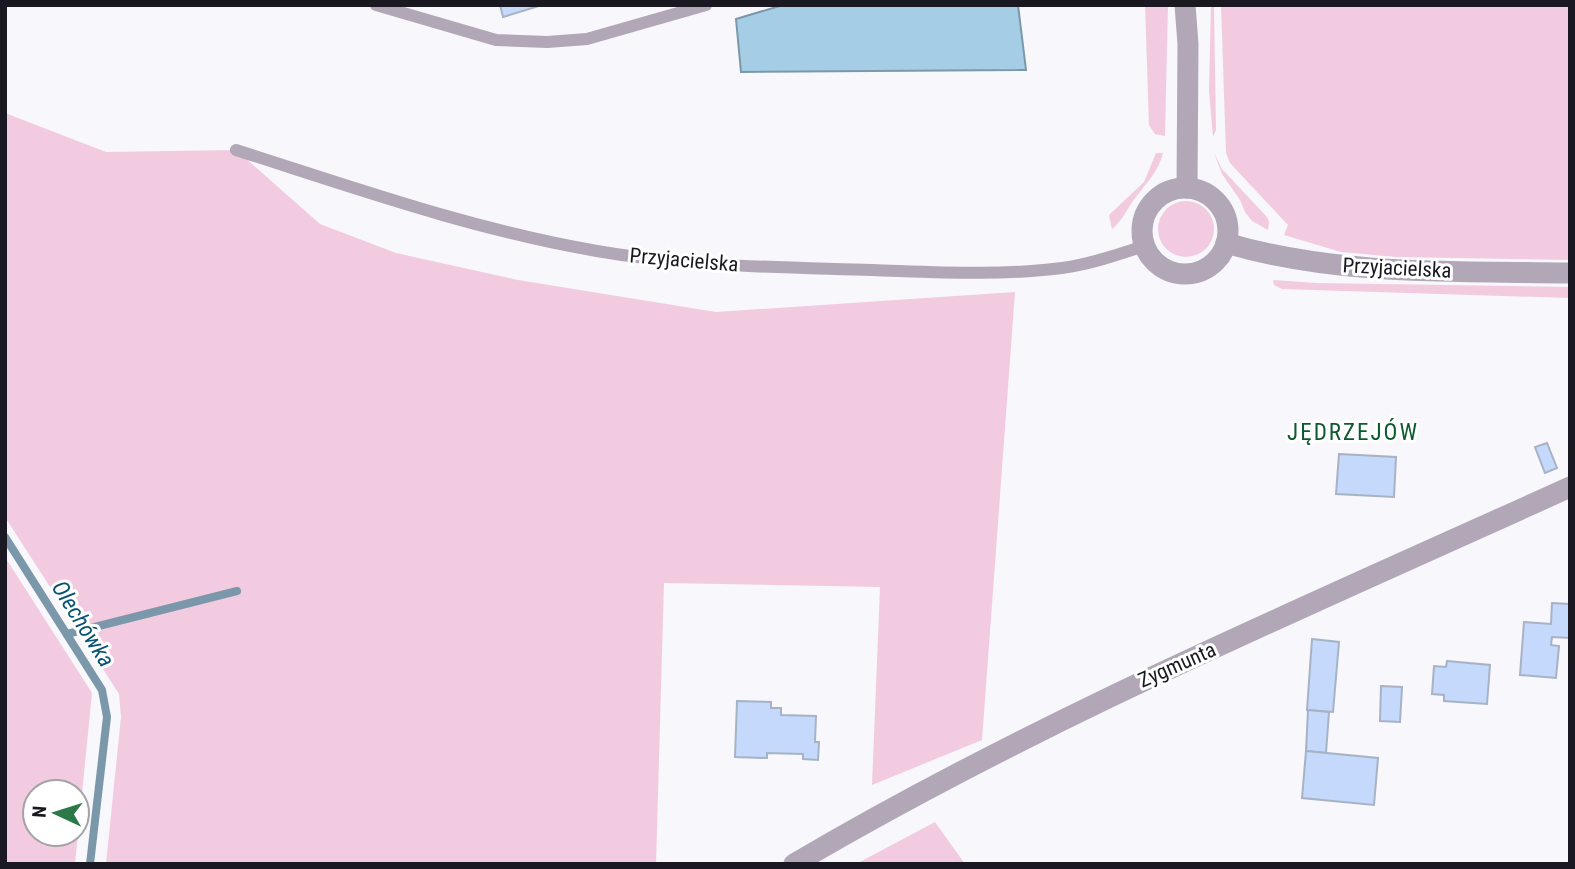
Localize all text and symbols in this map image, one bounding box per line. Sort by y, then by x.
street label: Przyjacielska [629,243,739,277]
street label: Przyjacielska [1342,253,1452,283]
district label: JĘDRZEJÓW [1287,418,1419,446]
water label: Olechówka [46,576,120,672]
street label: Zygmunta [1135,637,1219,693]
north arrow [21,778,91,848]
text: N [28,805,51,818]

